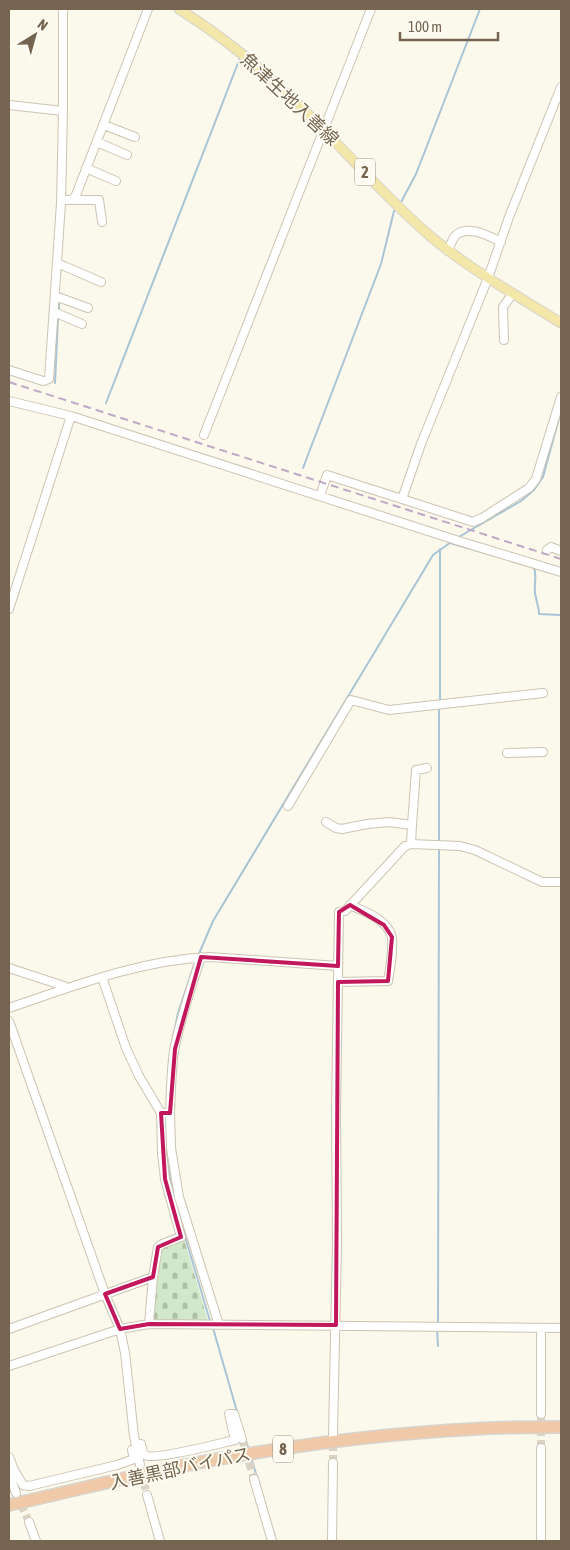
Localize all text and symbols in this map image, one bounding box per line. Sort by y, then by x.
north arrow [10,10,60,60]
scale bar [400,10,498,42]
text: N [35,16,51,33]
text: 100 m [408,18,442,35]
street label: 魚津生地入善線 [237,48,343,150]
road number: 2 [355,158,375,186]
road number: 8 [273,1436,293,1462]
street label: 入善黒部バイパス [108,1443,252,1493]

